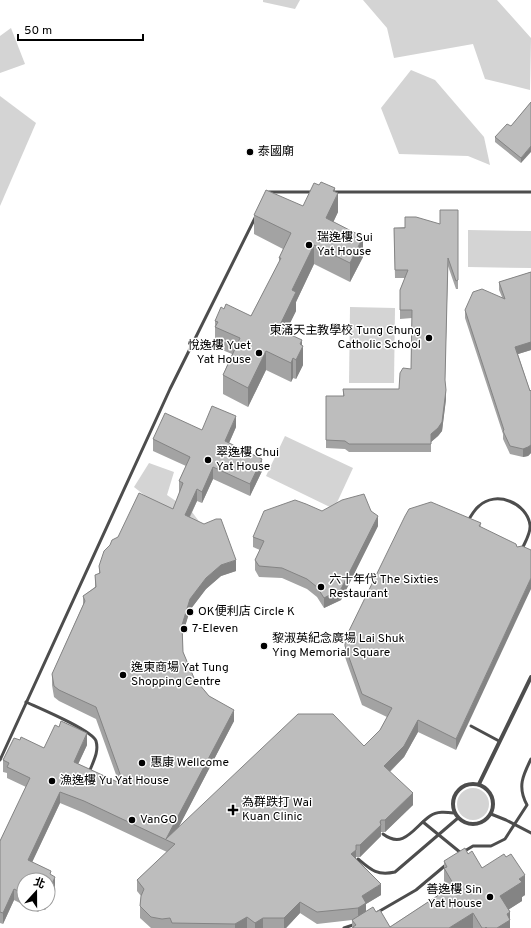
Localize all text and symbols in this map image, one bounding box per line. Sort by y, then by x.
scale bar [18,16,143,42]
text: 50 m [24,23,52,39]
place label: 泰國廟 [258,144,294,160]
marker: 泰國廟 [245,147,255,157]
place label: 瑞逸樓 Sui Yat House [317,230,373,260]
marker: 瑞逸樓 Sui Yat House [304,240,314,250]
place label: 東涌天主教學校 Tung Chung Catholic School [269,323,421,353]
marker: 東涌天主教學校 Tung Chung Catholic School [424,333,434,343]
place label: 悅逸樓 Yuet Yat House [188,338,251,368]
marker: 悅逸樓 Yuet Yat House [254,348,264,358]
place label: 翠逸樓 Chui Yat House [216,445,279,475]
marker: 翠逸樓 Chui Yat House [203,455,213,465]
place label: 六十年代 The Sixties Restaurant [329,572,439,602]
marker: 六十年代 The Sixties Restaurant [316,582,326,592]
place label: OK便利店 Circle K [198,604,295,620]
marker: OK便利店 Circle K [185,607,195,617]
place label: 7-Eleven [192,621,238,637]
marker: 7-Eleven [179,624,189,634]
place label: 黎淑英紀念廣場 Lai Shuk Ying Memorial Square [272,631,405,661]
marker: 黎淑英紀念廣場 Lai Shuk Ying Memorial Square [259,641,269,651]
place label: 逸東商場 Yat Tung Shopping Centre [131,660,229,690]
marker: 逸東商場 Yat Tung Shopping Centre [118,670,128,680]
place label: 惠康 Wellcome [150,755,229,771]
marker: 惠康 Wellcome [137,758,147,768]
place label: 漁逸樓 Yu Yat House [60,773,169,789]
marker: 漁逸樓 Yu Yat House [47,776,57,786]
place label: 為群跌打 Wai Kuan Clinic [242,795,312,825]
marker: 為群跌打 Wai Kuan Clinic [227,804,239,816]
place label: VanGO [140,812,177,828]
marker: VanGO [127,815,137,825]
north arrow [16,872,56,912]
text: 北 [32,875,47,892]
place label: 善逸樓 Sin Yat House [426,882,482,912]
marker: 善逸樓 Sin Yat House [485,892,495,902]

